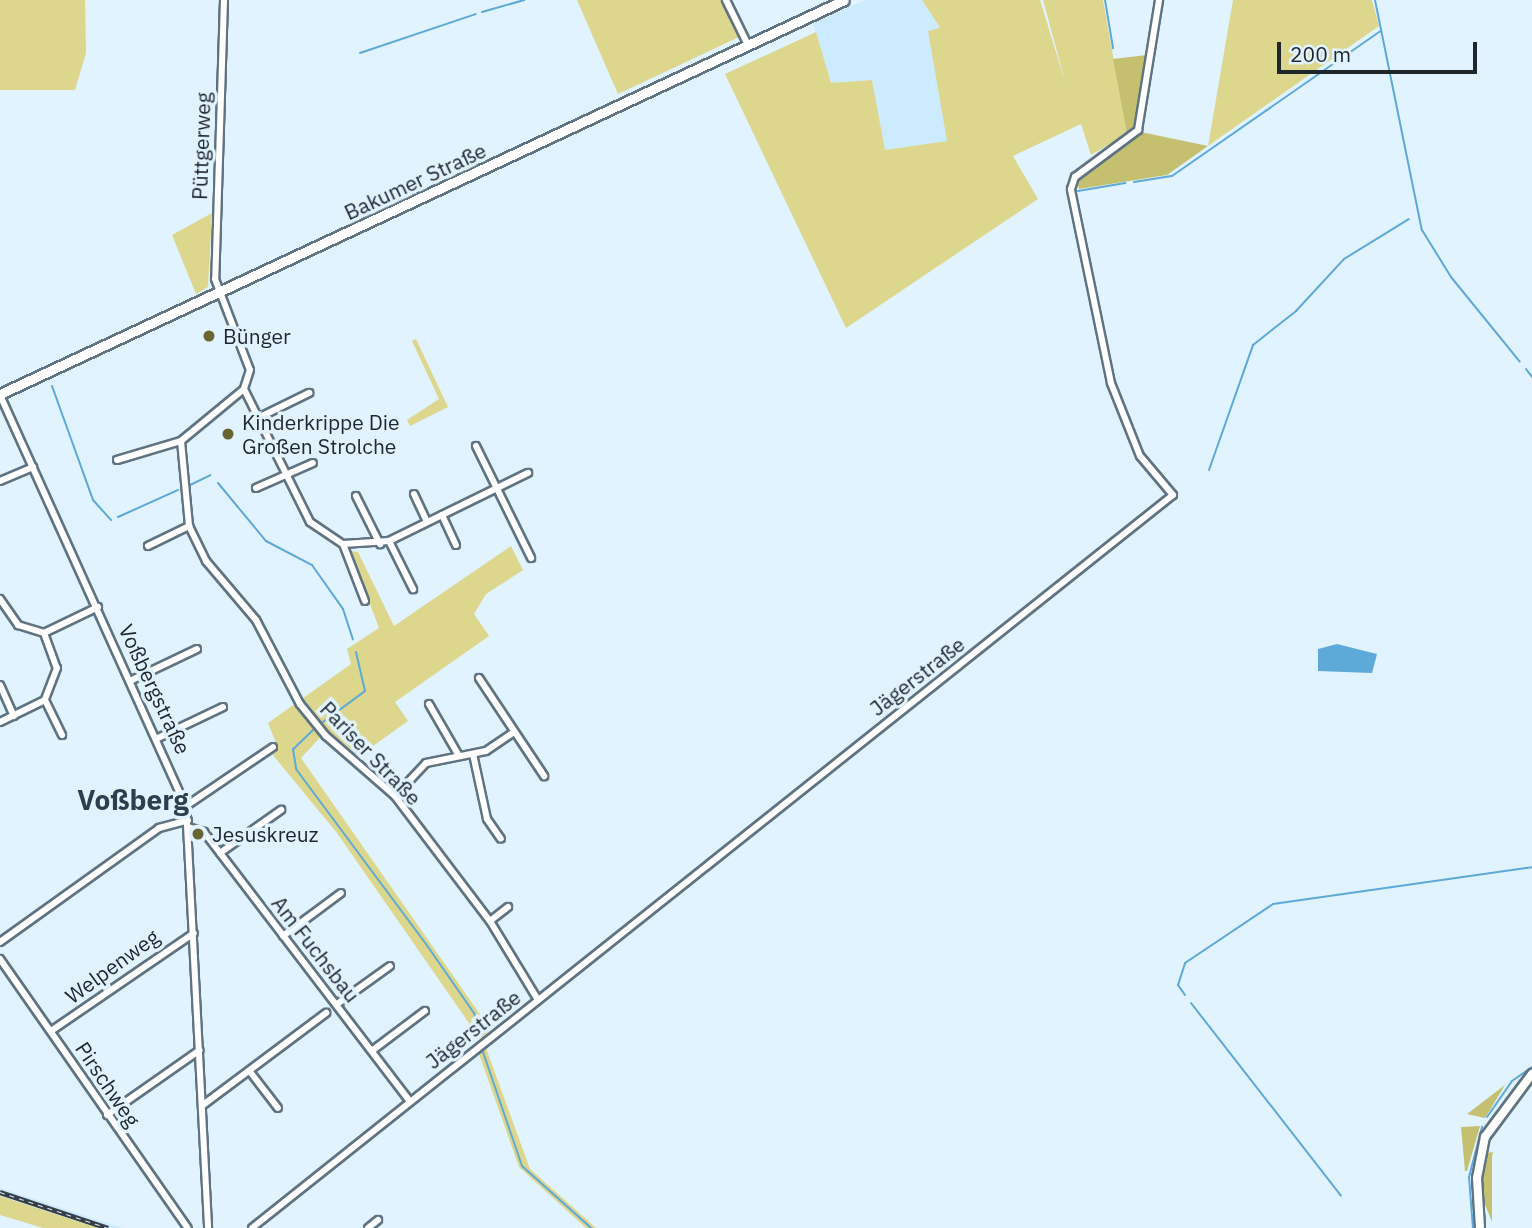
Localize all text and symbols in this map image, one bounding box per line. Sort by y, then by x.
scale bar [1280,28,1480,72]
text: 200 m [1290,40,1351,68]
street label: Püttgerweg [187,92,215,200]
street label: Bakumer Straße [340,137,490,225]
place label: Bünger [223,323,291,349]
marker: Bünger [201,328,217,344]
place label: Kinderkrippe Die Großen Strolche [242,409,400,459]
marker: Kinderkrippe Die Großen Strolche [220,426,236,442]
street label: Voßbergstraße [114,620,196,758]
street label: Jägerstraße [865,631,969,721]
street label: Pariser Straße [315,696,427,810]
district label: Voßberg [77,783,189,817]
place label: Jesuskreuz [212,821,318,847]
marker: Jesuskreuz [190,826,206,842]
street label: Am Fuchsbau [267,891,365,1007]
street label: Welpenweg [60,924,164,1008]
street label: Jägerstraße [421,984,525,1074]
street label: Pirschweg [70,1037,146,1131]

